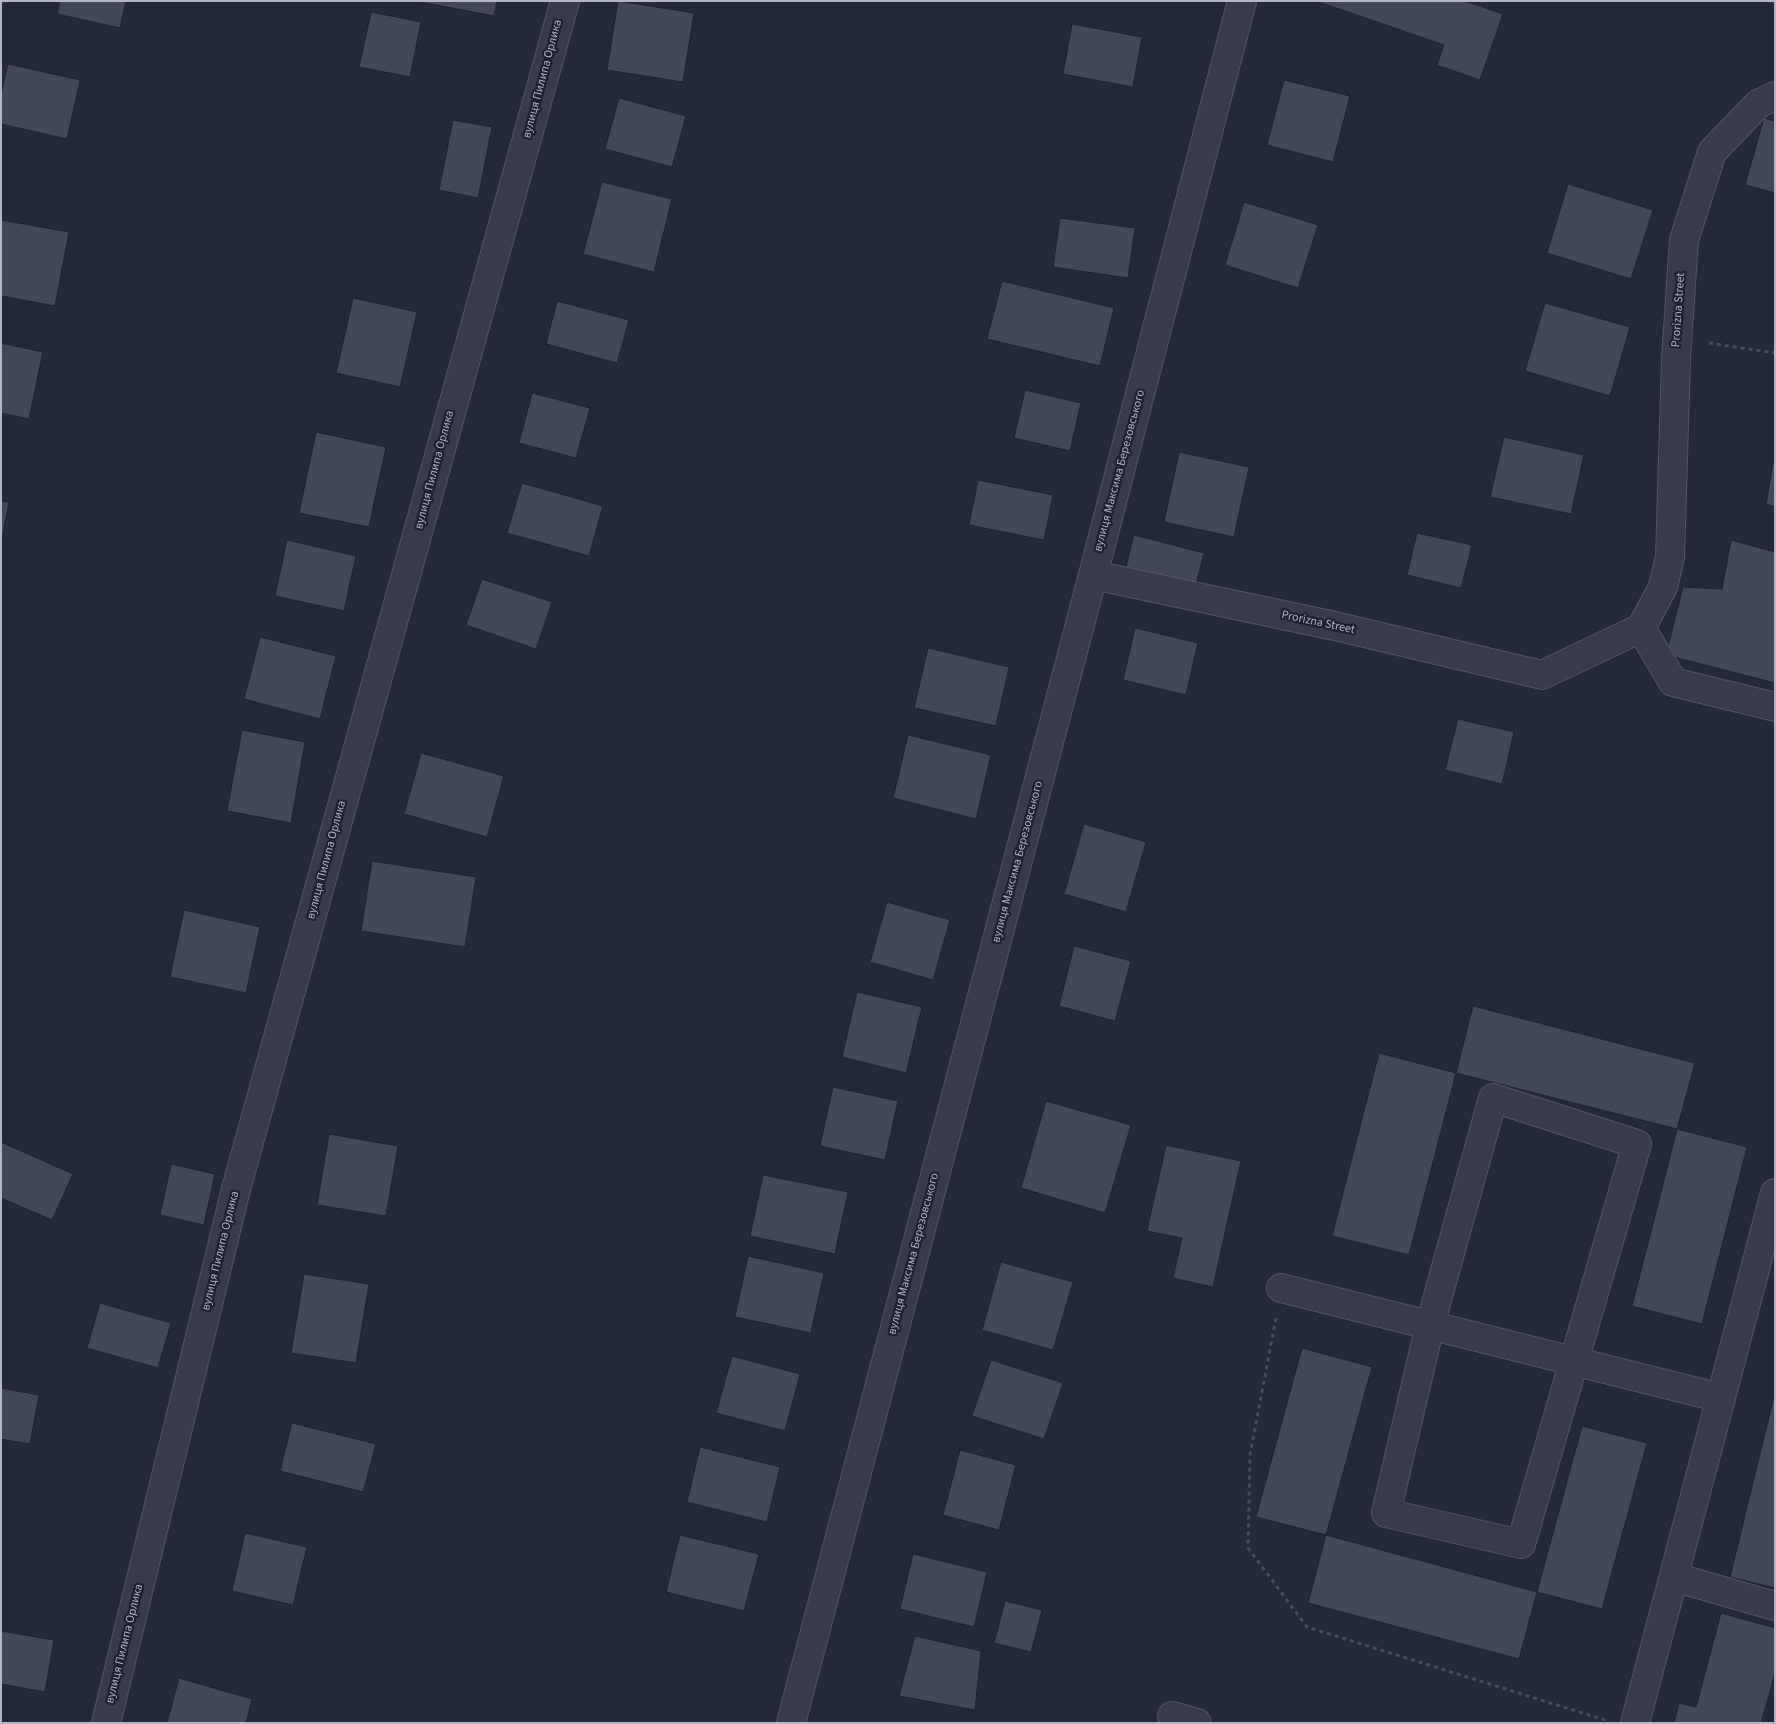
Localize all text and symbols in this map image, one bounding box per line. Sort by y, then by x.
street label: вулиця Пилипа Орлика [520,18,566,140]
street label: Prorizna Street [1669,272,1689,348]
street label: вулиця Максима Березовського [1091,389,1149,553]
street label: вулиця Пилипа Орлика [412,409,458,531]
street label: Prorizna Street [1280,608,1356,638]
street label: вулиця Максима Березовського [989,780,1047,944]
street label: вулиця Пилипа Орлика [304,799,350,921]
street label: вулиця Максима Березовського [885,1172,943,1336]
street label: вулиця Пилипа Орлика [199,1190,243,1312]
street label: вулиця Пилипа Орлика [103,1583,147,1705]

